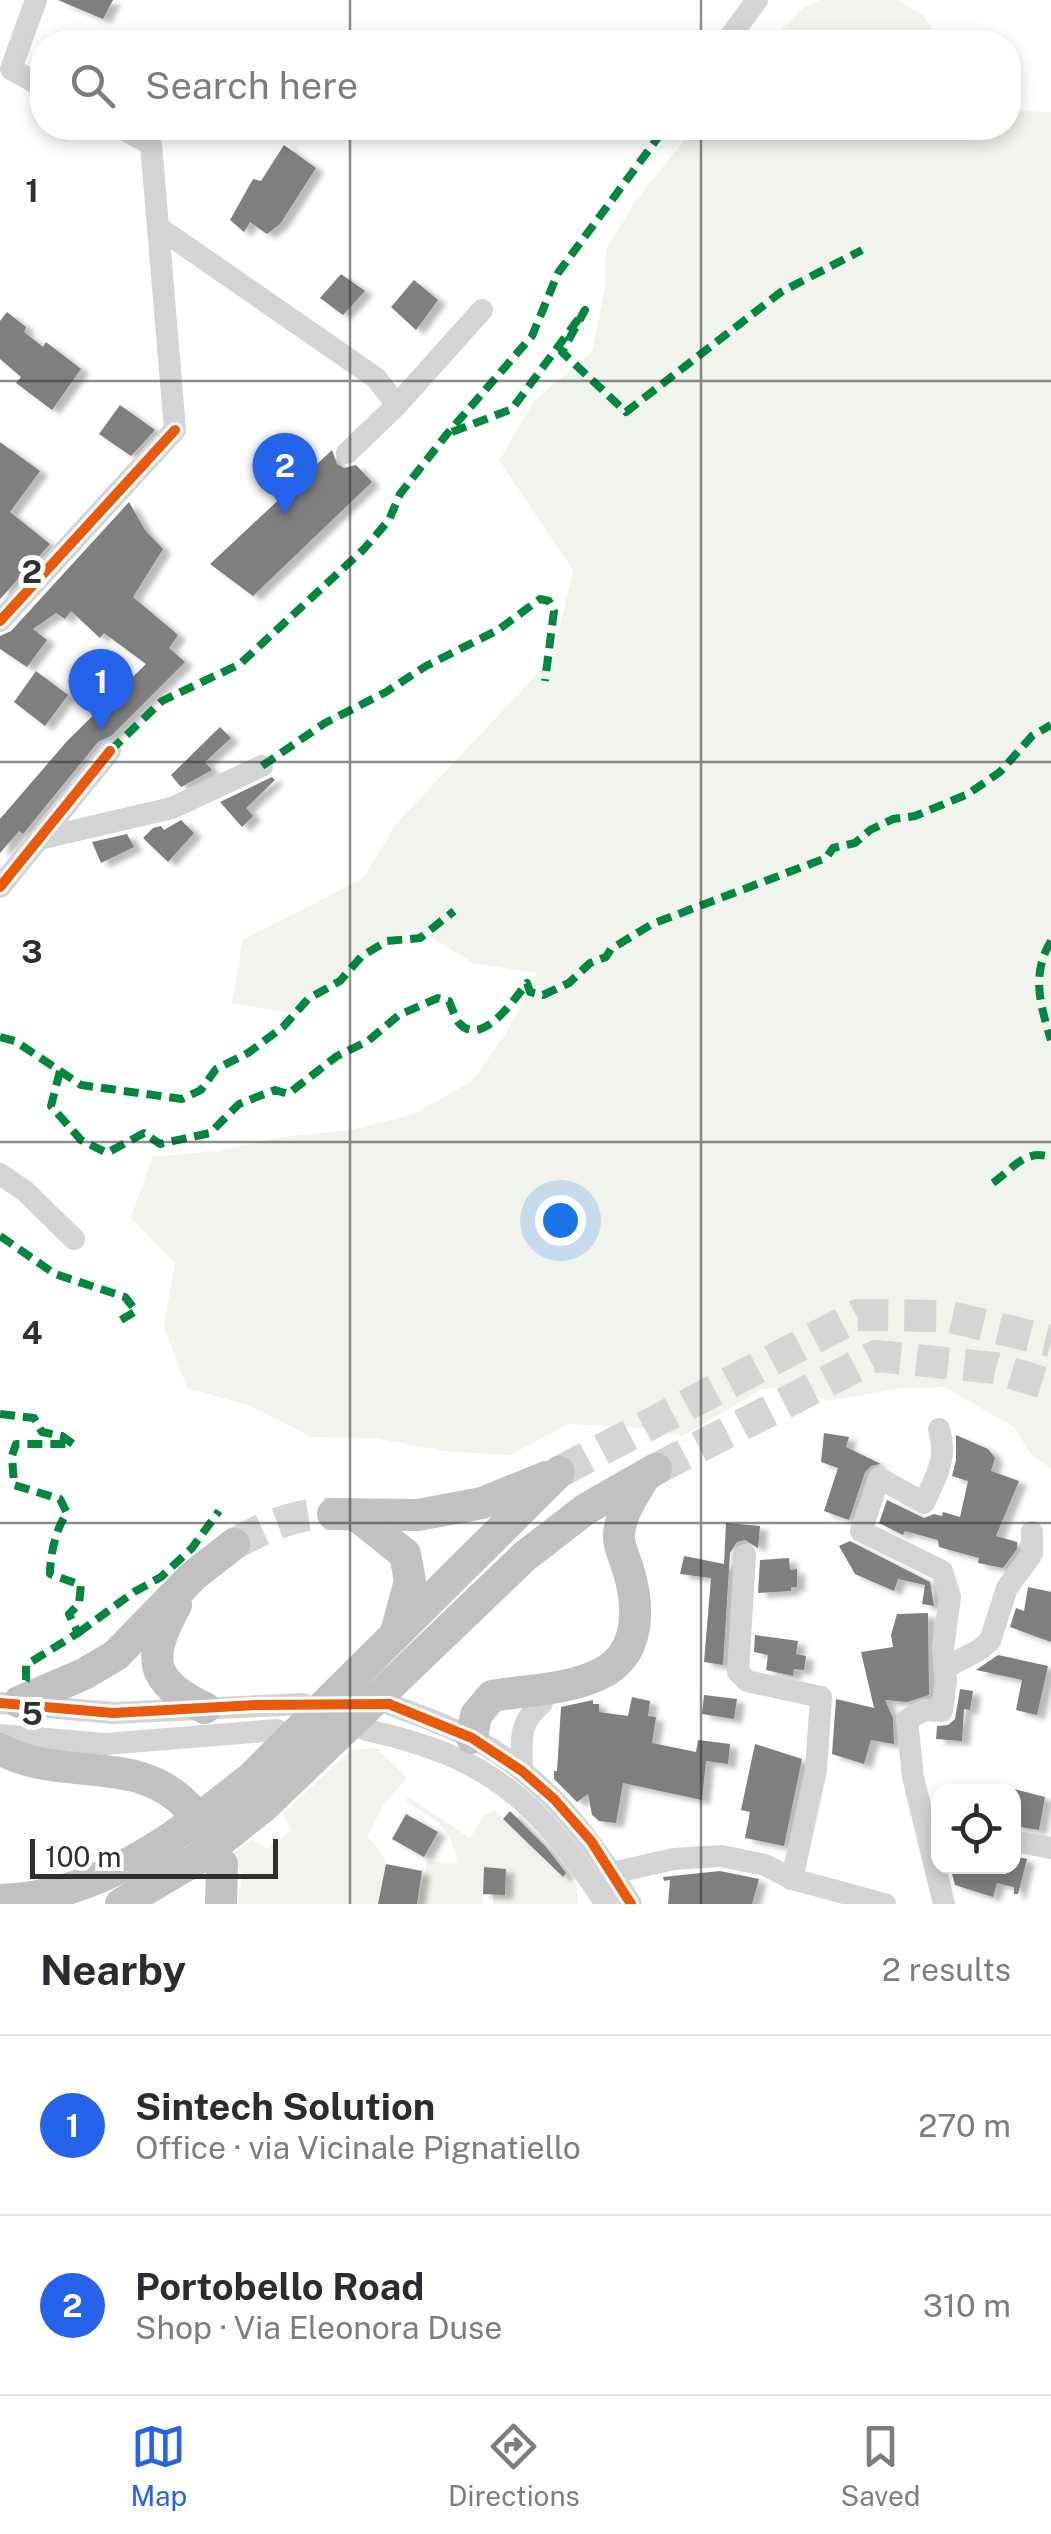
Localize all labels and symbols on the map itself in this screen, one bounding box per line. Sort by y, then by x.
text: 1 [25,172,39,209]
pin: 2 [252,432,318,515]
text: 2 [22,553,42,590]
pin: 1 [68,648,134,731]
text: 3 [21,933,43,970]
your location [535,1195,586,1246]
text: 4 [22,1314,43,1351]
text: 5 [21,1695,43,1732]
scale bar [30,1834,278,1878]

